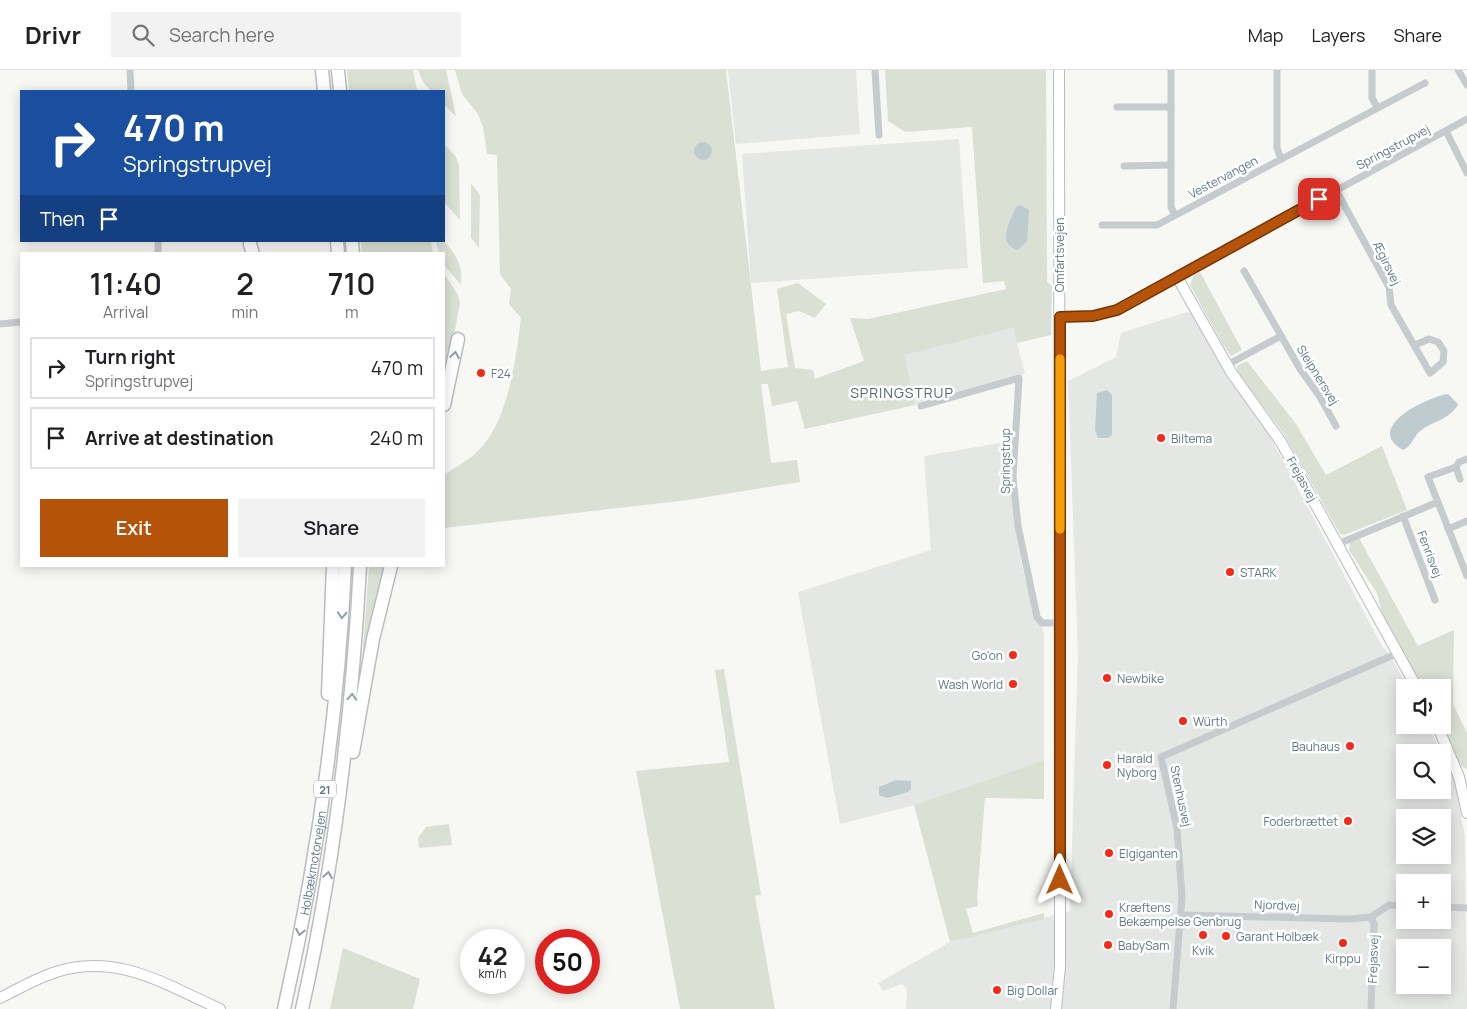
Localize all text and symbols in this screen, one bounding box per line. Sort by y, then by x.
search box [111,12,461,57]
text: Drivr [25,18,81,51]
icon: search [129,21,157,49]
text: Search here [169,22,275,48]
text: Map [1248,23,1283,47]
text: Layers [1311,23,1365,47]
text: Share [1393,23,1442,47]
text: 470 m [123,104,224,152]
icon: right [40,110,105,175]
street label: Springstrupvej [1353,120,1433,174]
text: Springstrupvej [123,149,272,179]
street label: Vestervangen [1185,152,1261,202]
pin [1298,178,1340,220]
icon: arrive [1305,185,1333,213]
icon: arrive [95,205,123,233]
text: Then [40,206,85,232]
street label: Omfartsvejen [1051,218,1068,292]
street label: Ægirsvej [1369,238,1405,288]
text: 11:40 [90,263,162,304]
text: 2 [236,263,254,304]
text: 710 [328,263,375,304]
text: Arrival [103,301,149,323]
text: min [232,301,258,323]
text: m [345,301,358,323]
street label: Sleipnersvej [1293,342,1343,408]
text: Turn right [85,344,175,370]
one-way arrow [449,351,460,359]
icon: right [42,354,70,382]
text: 470 m [371,355,423,381]
place label: F24 [491,365,511,382]
marker: F24 [475,367,487,379]
text: Springstrupvej [85,370,193,392]
district label: SPRINGSTRUP [850,383,954,402]
icon: arrive [42,424,70,452]
text: Arrive at destination [85,425,274,451]
text: 240 m [370,425,423,451]
street label: Springstrup [997,428,1014,494]
place label: Biltema [1171,430,1212,447]
marker: Biltema [1155,432,1167,444]
street label: Frejasvej [1283,454,1321,504]
button: Exit [40,499,228,557]
button: Share [238,499,425,557]
street label: Fenrisvej [1413,528,1447,580]
place label: STARK [1240,564,1277,581]
marker: STARK [1224,566,1236,578]
one-way arrow [337,611,348,619]
place label: Go'on [972,647,1003,664]
marker: Go'on [1007,649,1019,661]
place label: Newbike [1117,670,1164,687]
marker: Newbike [1101,672,1113,684]
place label: Wash World [938,676,1003,693]
marker: Wash World [1007,678,1019,690]
map controls [1396,679,1451,994]
button: sound [1396,679,1451,734]
one-way arrow [346,693,357,701]
place label: Würth [1193,713,1227,730]
marker: Würth [1177,715,1189,727]
place label: Bauhaus [1292,738,1340,755]
marker: Bauhaus [1344,740,1356,752]
button: search [1396,744,1451,799]
place label: Harald Nyborg [1117,750,1157,781]
marker: Harald Nyborg [1101,759,1113,771]
street label: Stenhusvej [1166,764,1196,828]
road number: 21 [314,781,336,798]
street label: Holbækmotorvejen [295,809,330,916]
button: layers [1396,809,1451,864]
place label: Foderbrættet [1263,813,1338,830]
marker: Foderbrættet [1342,815,1354,827]
place label: Elgiganten [1119,845,1178,862]
marker: Elgiganten [1103,847,1115,859]
position arrow [1033,853,1085,905]
one-way arrow [323,871,333,880]
button: + [1396,874,1451,929]
street label: Njordvej [1254,896,1300,914]
place label: Kræftens Bekæmpelse Genbrug [1119,899,1241,930]
marker: Kræftens Bekæmpelse Genbrug [1103,908,1115,920]
one-way arrow [296,928,306,936]
place label: Garant Holbæk [1236,928,1320,945]
speed limit sign: 50 [535,929,600,994]
marker: Kvik [1197,929,1209,941]
marker: Garant Holbæk [1220,930,1232,942]
street label: Frejasvej [1364,934,1382,984]
place label: BabySam [1118,937,1169,954]
marker: Kirppu [1337,937,1349,949]
text: 42 [477,938,508,973]
marker: BabySam [1102,939,1114,951]
button: − [1396,939,1451,994]
place label: Kvik [1192,942,1215,959]
place label: Kirppu [1325,950,1361,967]
text: km/h [479,965,506,982]
place label: Big Dollar [1007,982,1059,999]
marker: Big Dollar [991,984,1003,996]

